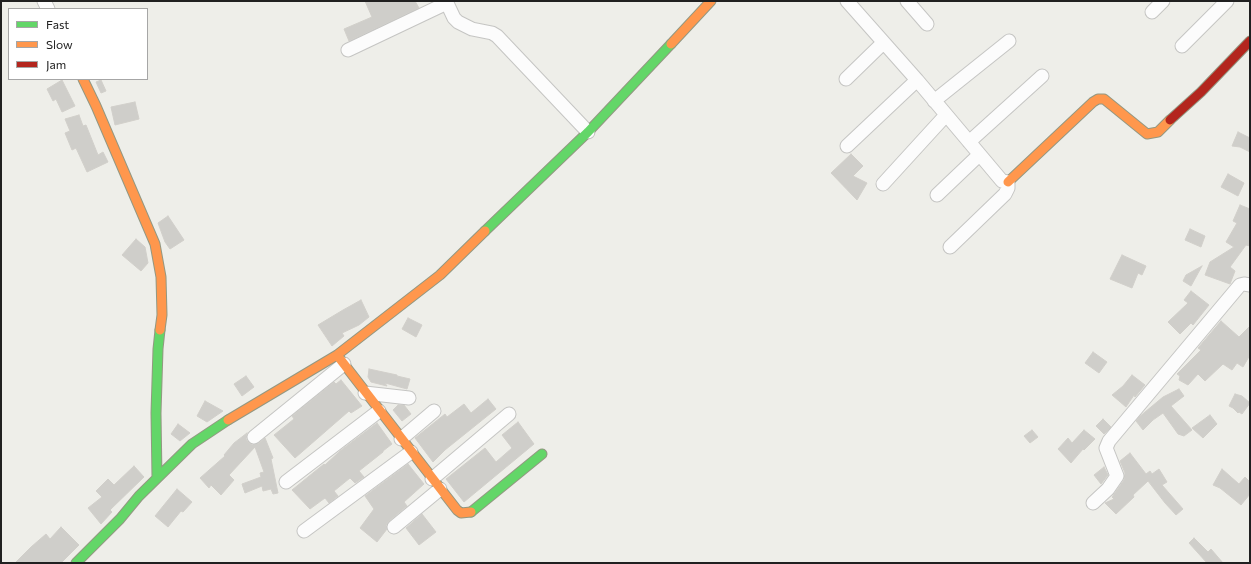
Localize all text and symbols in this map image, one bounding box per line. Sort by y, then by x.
legend [8,8,148,80]
text: Fast [46,17,69,31]
text: Slow [46,37,73,51]
text: Jam [46,57,66,71]

